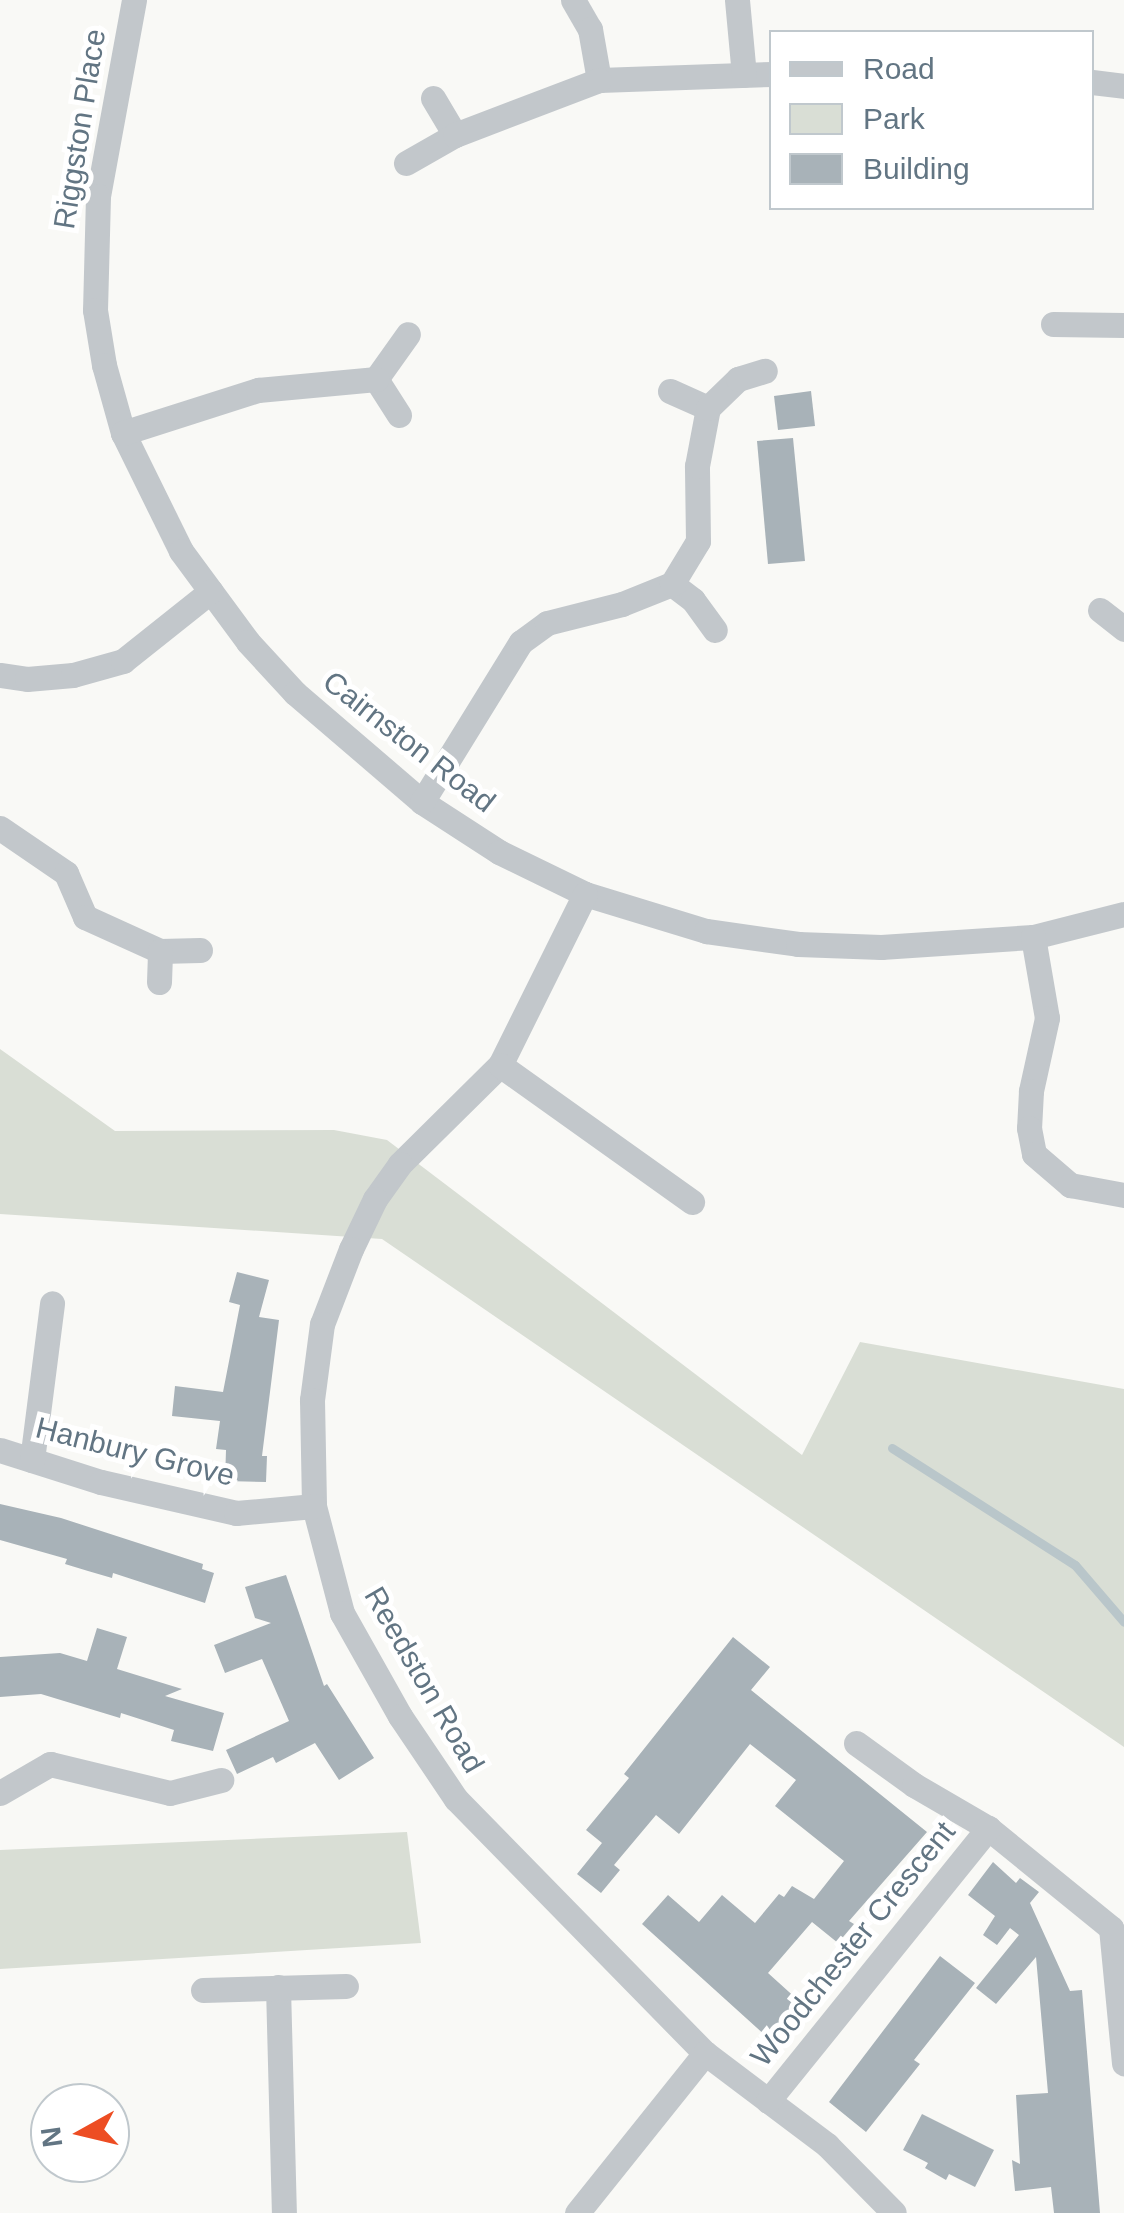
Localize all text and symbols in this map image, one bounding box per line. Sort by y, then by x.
street label: Riggston Place [46,27,114,231]
legend [769,30,1094,210]
text: Road [863,52,935,85]
text: Park [863,102,925,135]
text: Building [863,152,970,185]
street label: Cairnston Road [316,664,502,820]
street label: Hanbury Grove [32,1410,238,1494]
street label: Reedston Road [356,1581,492,1779]
street label: Woodchester Crescent [743,1814,963,2074]
north arrow [30,2083,130,2183]
text: N [35,2125,69,2149]

